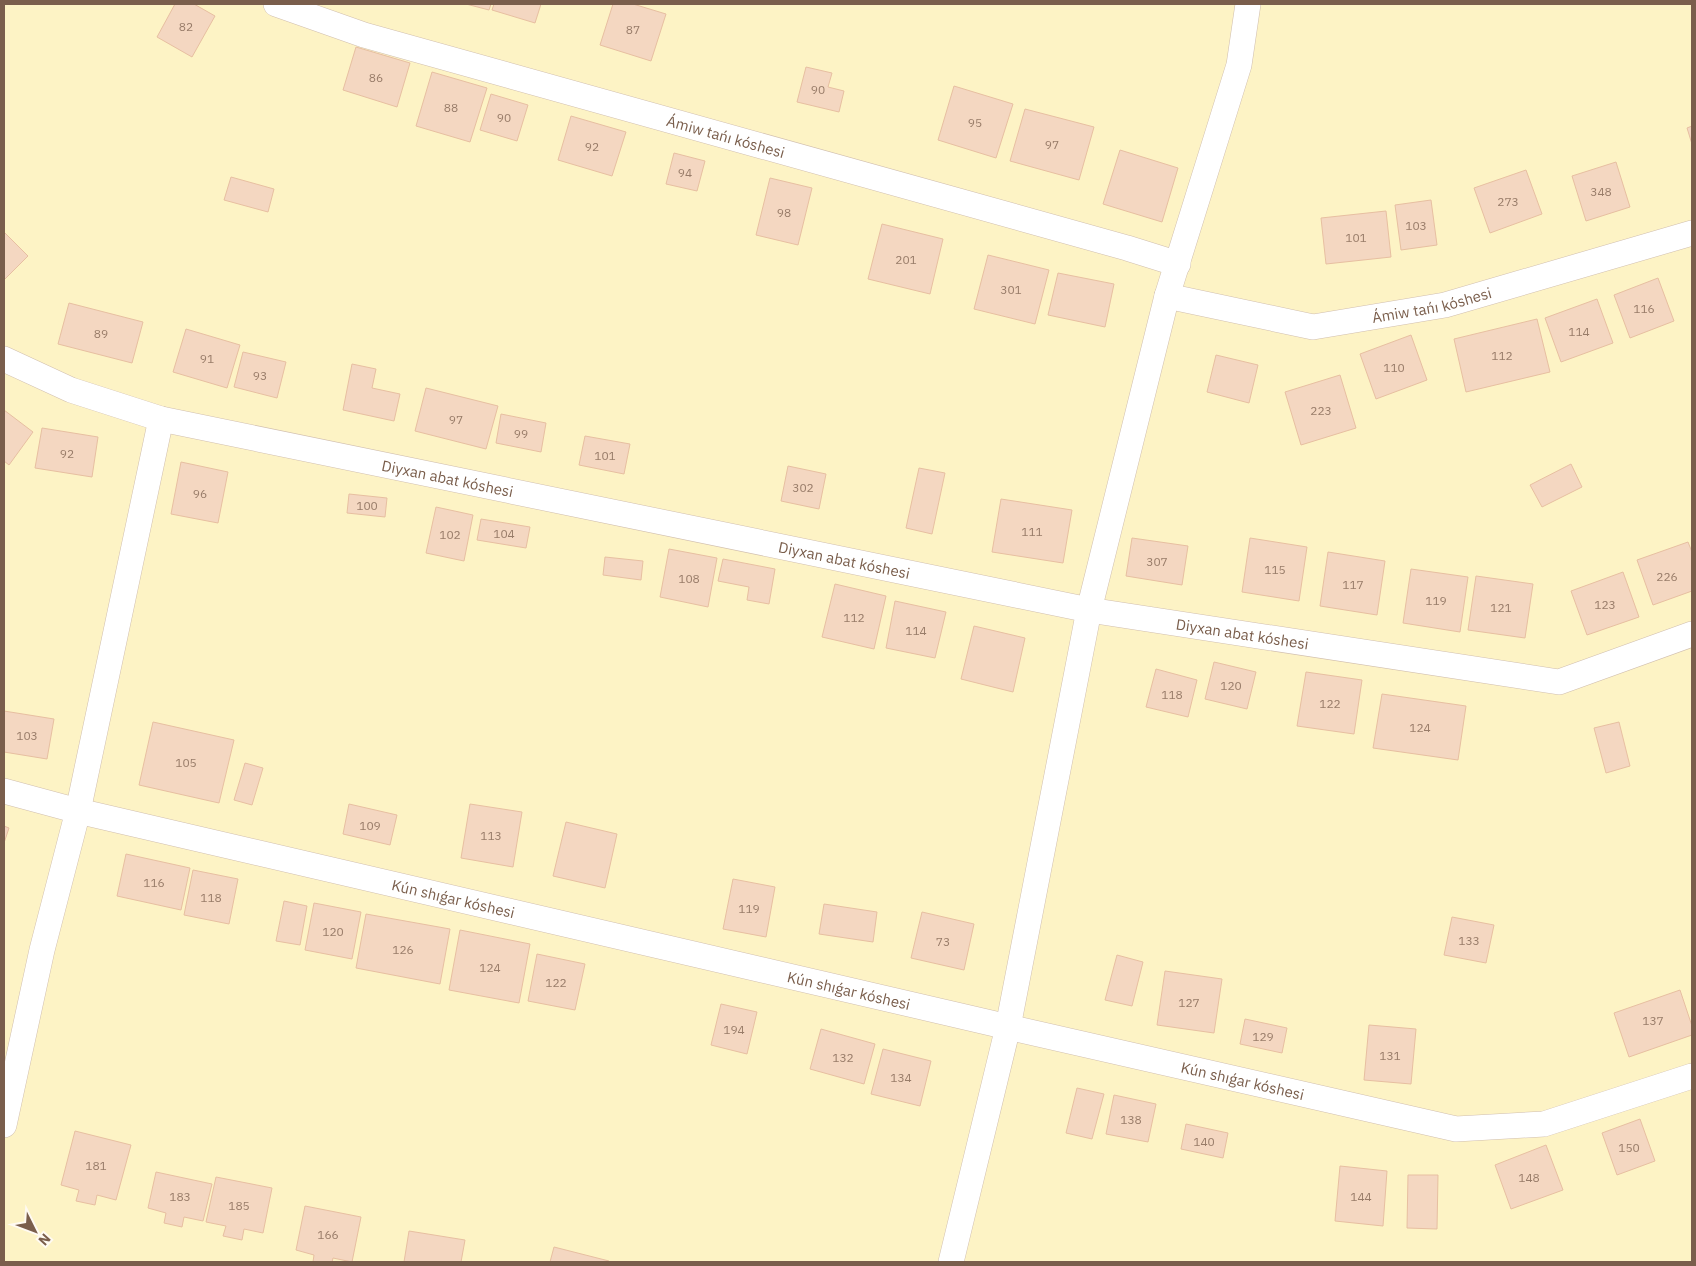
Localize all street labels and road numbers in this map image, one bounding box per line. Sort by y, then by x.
street label: Ámiw tańı kóshesi [665,110,787,162]
street label: Ámiw tańı kóshesi [1370,282,1494,327]
street label: Diyxan abat kóshesi [380,455,515,501]
street label: Diyxan abat kóshesi [777,537,912,582]
street label: Diyxan abat kóshesi [1175,614,1310,653]
street label: Kún shıǵar kóshesi [390,875,517,922]
street label: Kún shıǵar kóshesi [785,967,912,1014]
street label: Kún shıǵar kóshesi [1179,1057,1306,1104]

